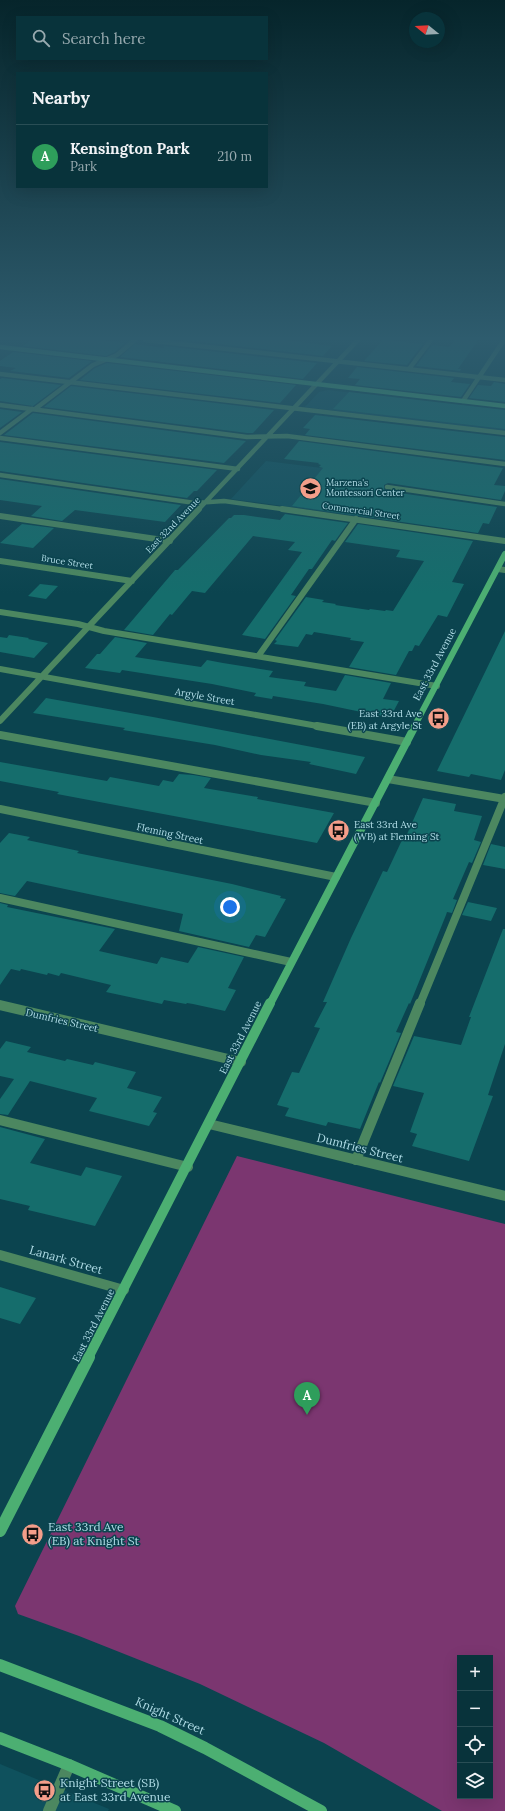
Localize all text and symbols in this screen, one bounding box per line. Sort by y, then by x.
north arrow [409,12,445,48]
search box [16,16,268,60]
icon: search [30,27,52,49]
text: Search here [62,29,145,48]
text: Nearby [32,87,90,109]
text: Kensington Park [70,139,190,158]
text: A [41,148,49,165]
text: 210 m [217,148,252,165]
text: Park [70,158,97,175]
school or university icon: Marzena's Montessori Center [297,475,323,501]
place label: Marzena's Montessori Center [326,477,405,498]
street label: East 32nd Avenue [143,494,202,555]
street label: Commercial Street [321,500,401,521]
street label: Bruce Street [40,552,94,571]
street label: East 33rd Avenue [410,625,459,703]
street label: Argyle Street [173,685,236,708]
bus stop icon: East 33rd Ave (EB) at Argyle St [425,706,451,732]
place label: East 33rd Ave (EB) at Argyle St [348,707,423,732]
bus stop icon: East 33rd Ave (WB) at Fleming St [325,817,351,843]
place label: East 33rd Ave (WB) at Fleming St [354,818,440,843]
street label: Fleming Street [135,820,205,847]
your location [220,897,240,917]
street label: East 33rd Avenue [216,998,265,1076]
street label: Dumfries Street [24,1006,99,1035]
street label: Dumfries Street [315,1130,405,1166]
street label: Lanark Street [28,1242,105,1277]
street label: East 33rd Avenue [69,1286,118,1364]
pin: A [294,1382,320,1415]
place label: East 33rd Ave (EB) at Knight St [48,1519,139,1549]
bus stop icon: East 33rd Ave (EB) at Knight St [20,1521,46,1547]
map controls [457,1655,493,1799]
button: + [457,1655,493,1691]
button: − [457,1691,493,1727]
street label: Knight Street [133,1694,208,1738]
button: locate [457,1727,493,1763]
button: layers [457,1763,493,1799]
place label: Knight Street (SB) at East 33rd Avenue [60,1775,171,1804]
bus stop icon: Knight Street (SB) at East 33rd Avenue [32,1777,58,1803]

